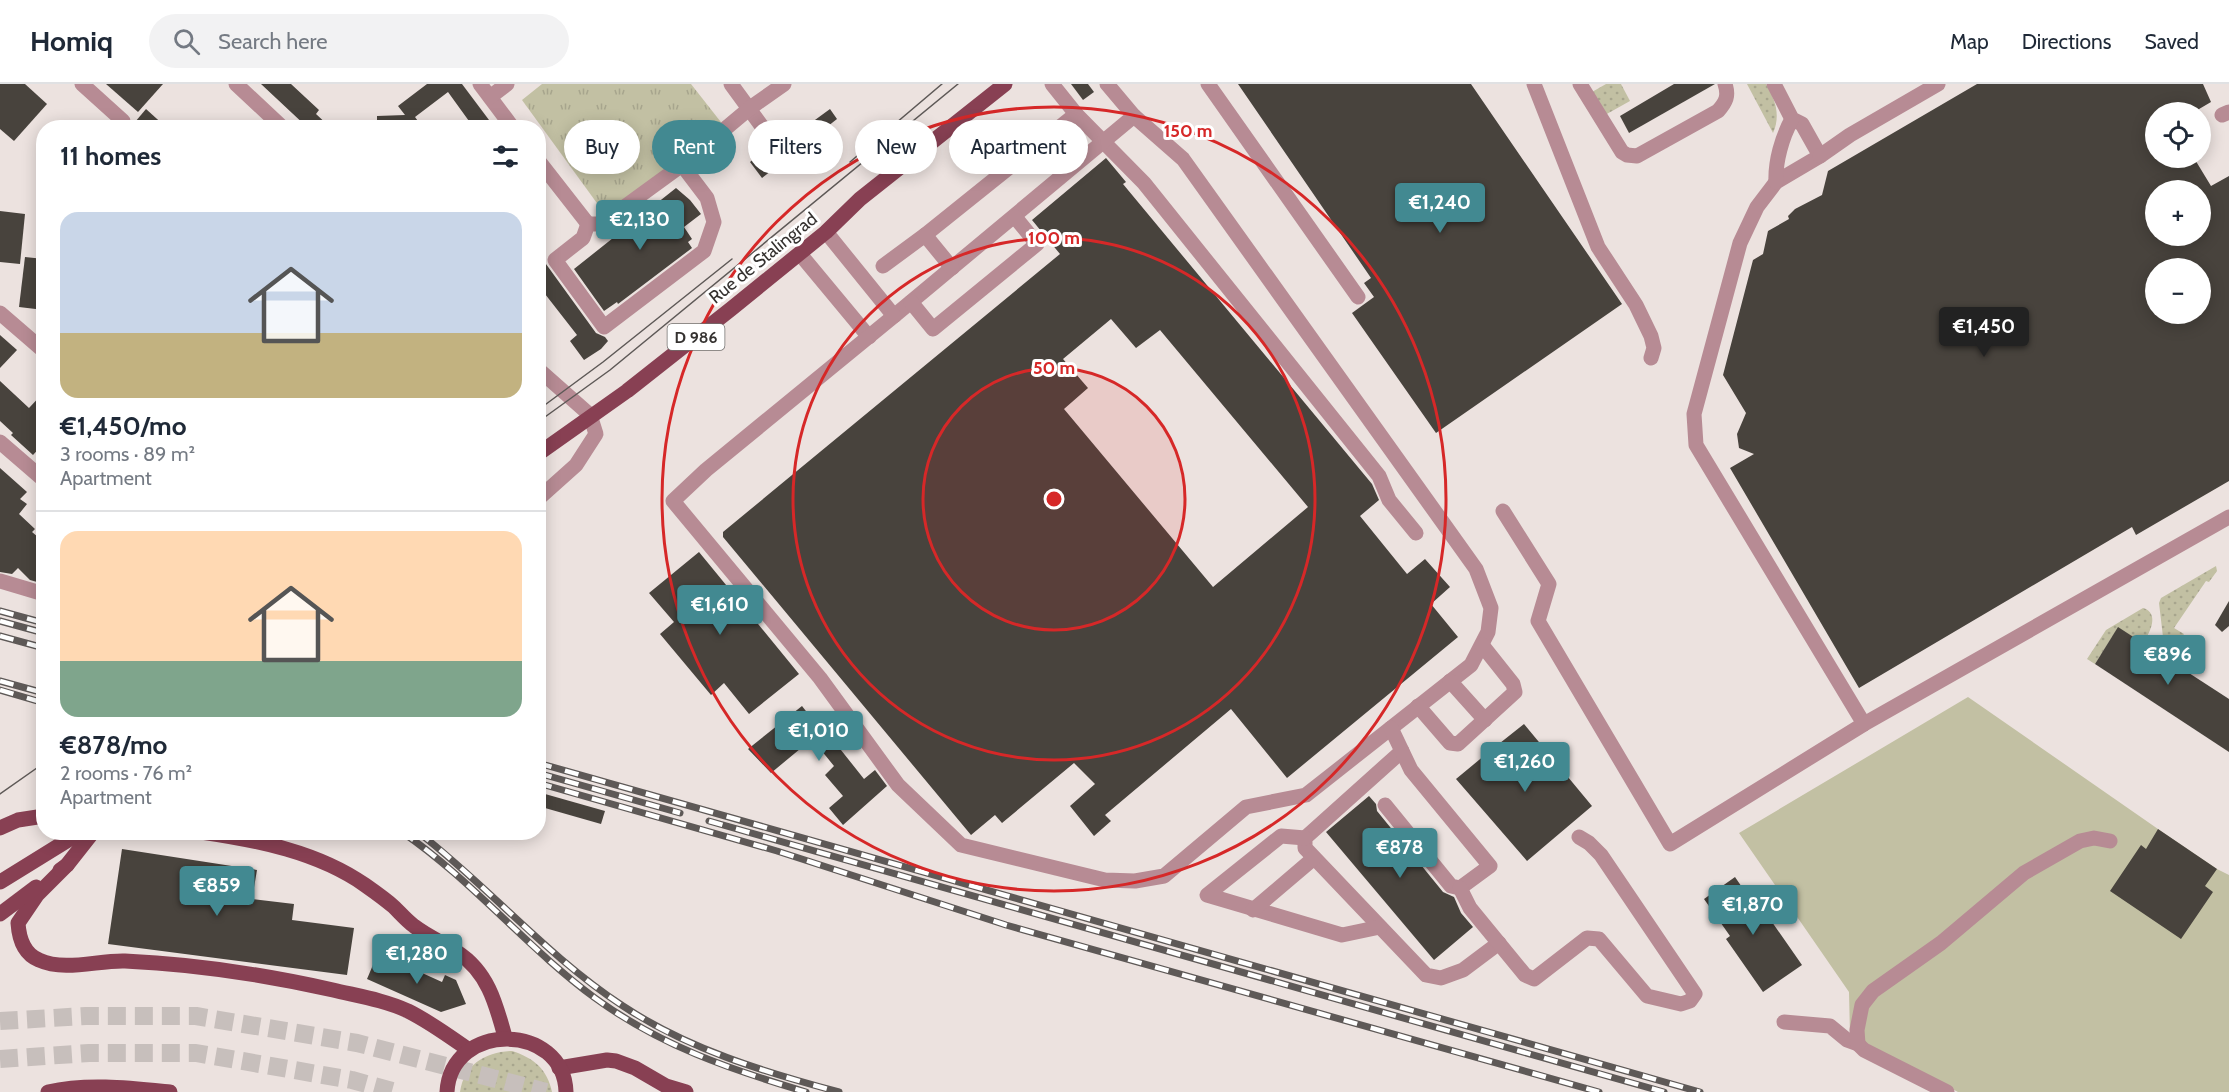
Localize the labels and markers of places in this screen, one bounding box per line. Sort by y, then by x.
pin: €1,240 [1391,183,1489,234]
pin: €2,130 [591,200,689,251]
pin: €1,450 [1935,307,2033,358]
centre of rings [1044,489,1064,509]
pin: €1,610 [671,585,769,636]
pin: €896 [2132,635,2204,686]
pin: €1,010 [770,711,868,762]
pin: €1,260 [1476,742,1574,793]
pin: €878 [1364,828,1436,879]
pin: €859 [181,866,253,917]
pin: €1,870 [1704,885,1802,936]
pin: €1,280 [368,934,466,985]

